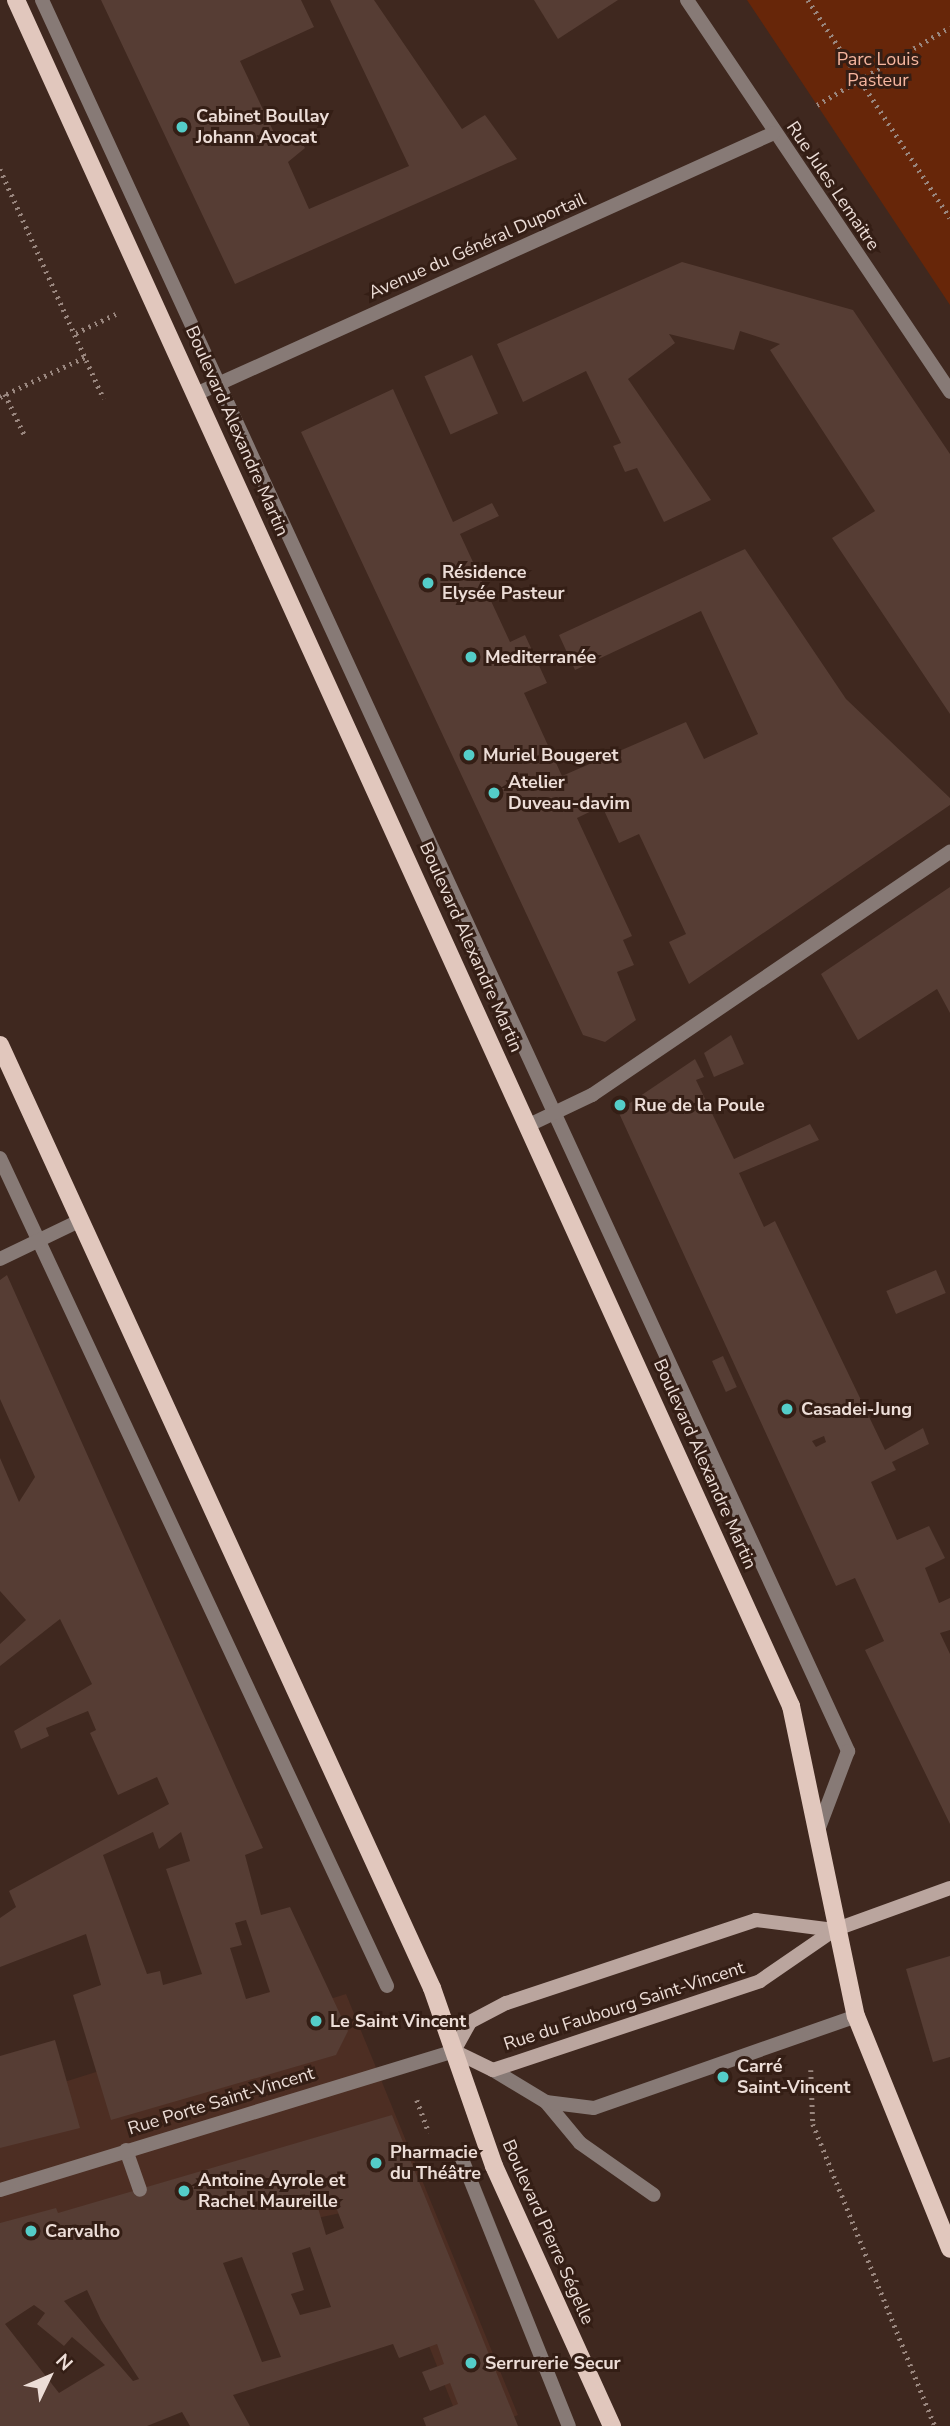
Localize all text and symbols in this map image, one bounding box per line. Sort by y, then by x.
park label: Parc Louis Pasteur [837,49,919,92]
place label: Cabinet Boullay Johann Avocat [196,106,329,148]
street label: Rue Jules Lemaitre [782,117,884,255]
marker: Cabinet Boullay Johann Avocat [174,119,190,135]
street label: Avenue du Général Duportail [365,188,589,304]
street label: Boulevard Alexandre Martin [181,323,293,539]
place label: Résidence Elysée Pasteur [442,562,565,604]
marker: Résidence Elysée Pasteur [420,575,436,591]
place label: Mediterranée [485,646,596,668]
marker: Mediterranée [463,649,479,665]
place label: Muriel Bougeret [483,744,618,766]
marker: Muriel Bougeret [461,747,477,763]
place label: Atelier Duveau-davim [508,772,630,814]
marker: Atelier Duveau-davim [486,785,502,801]
street label: Boulevard Alexandre Martin [415,839,527,1055]
place label: Rue de la Poule [634,1094,765,1116]
marker: Rue de la Poule [612,1097,628,1113]
street label: Boulevard Alexandre Martin [649,1356,761,1572]
place label: Casadei-Jung [801,1398,912,1420]
marker: Casadei-Jung [779,1401,795,1417]
street label: Rue du Faubourg Saint-Vincent [501,1957,747,2055]
place label: Le Saint Vincent [330,2010,466,2032]
marker: Le Saint Vincent [308,2013,324,2029]
place label: Carré Saint-Vincent [737,2056,851,2098]
street label: Rue Porte Saint-Vincent [125,2062,317,2140]
marker: Carré Saint-Vincent [715,2069,731,2085]
street label: Boulevard Pierre Ségelle [497,2136,599,2328]
place label: Pharmacie du Théâtre [390,2142,481,2184]
marker: Pharmacie du Théâtre [368,2155,384,2171]
place label: Antoine Ayrole et Rachel Maureille [198,2170,345,2212]
marker: Antoine Ayrole et Rachel Maureille [176,2183,192,2199]
place label: Carvalho [45,2220,120,2242]
marker: Carvalho [23,2223,39,2239]
north arrow [14,2342,84,2412]
text: N [50,2348,78,2377]
place label: Serrurerie Secur [485,2352,621,2374]
marker: Serrurerie Secur [463,2355,479,2371]

